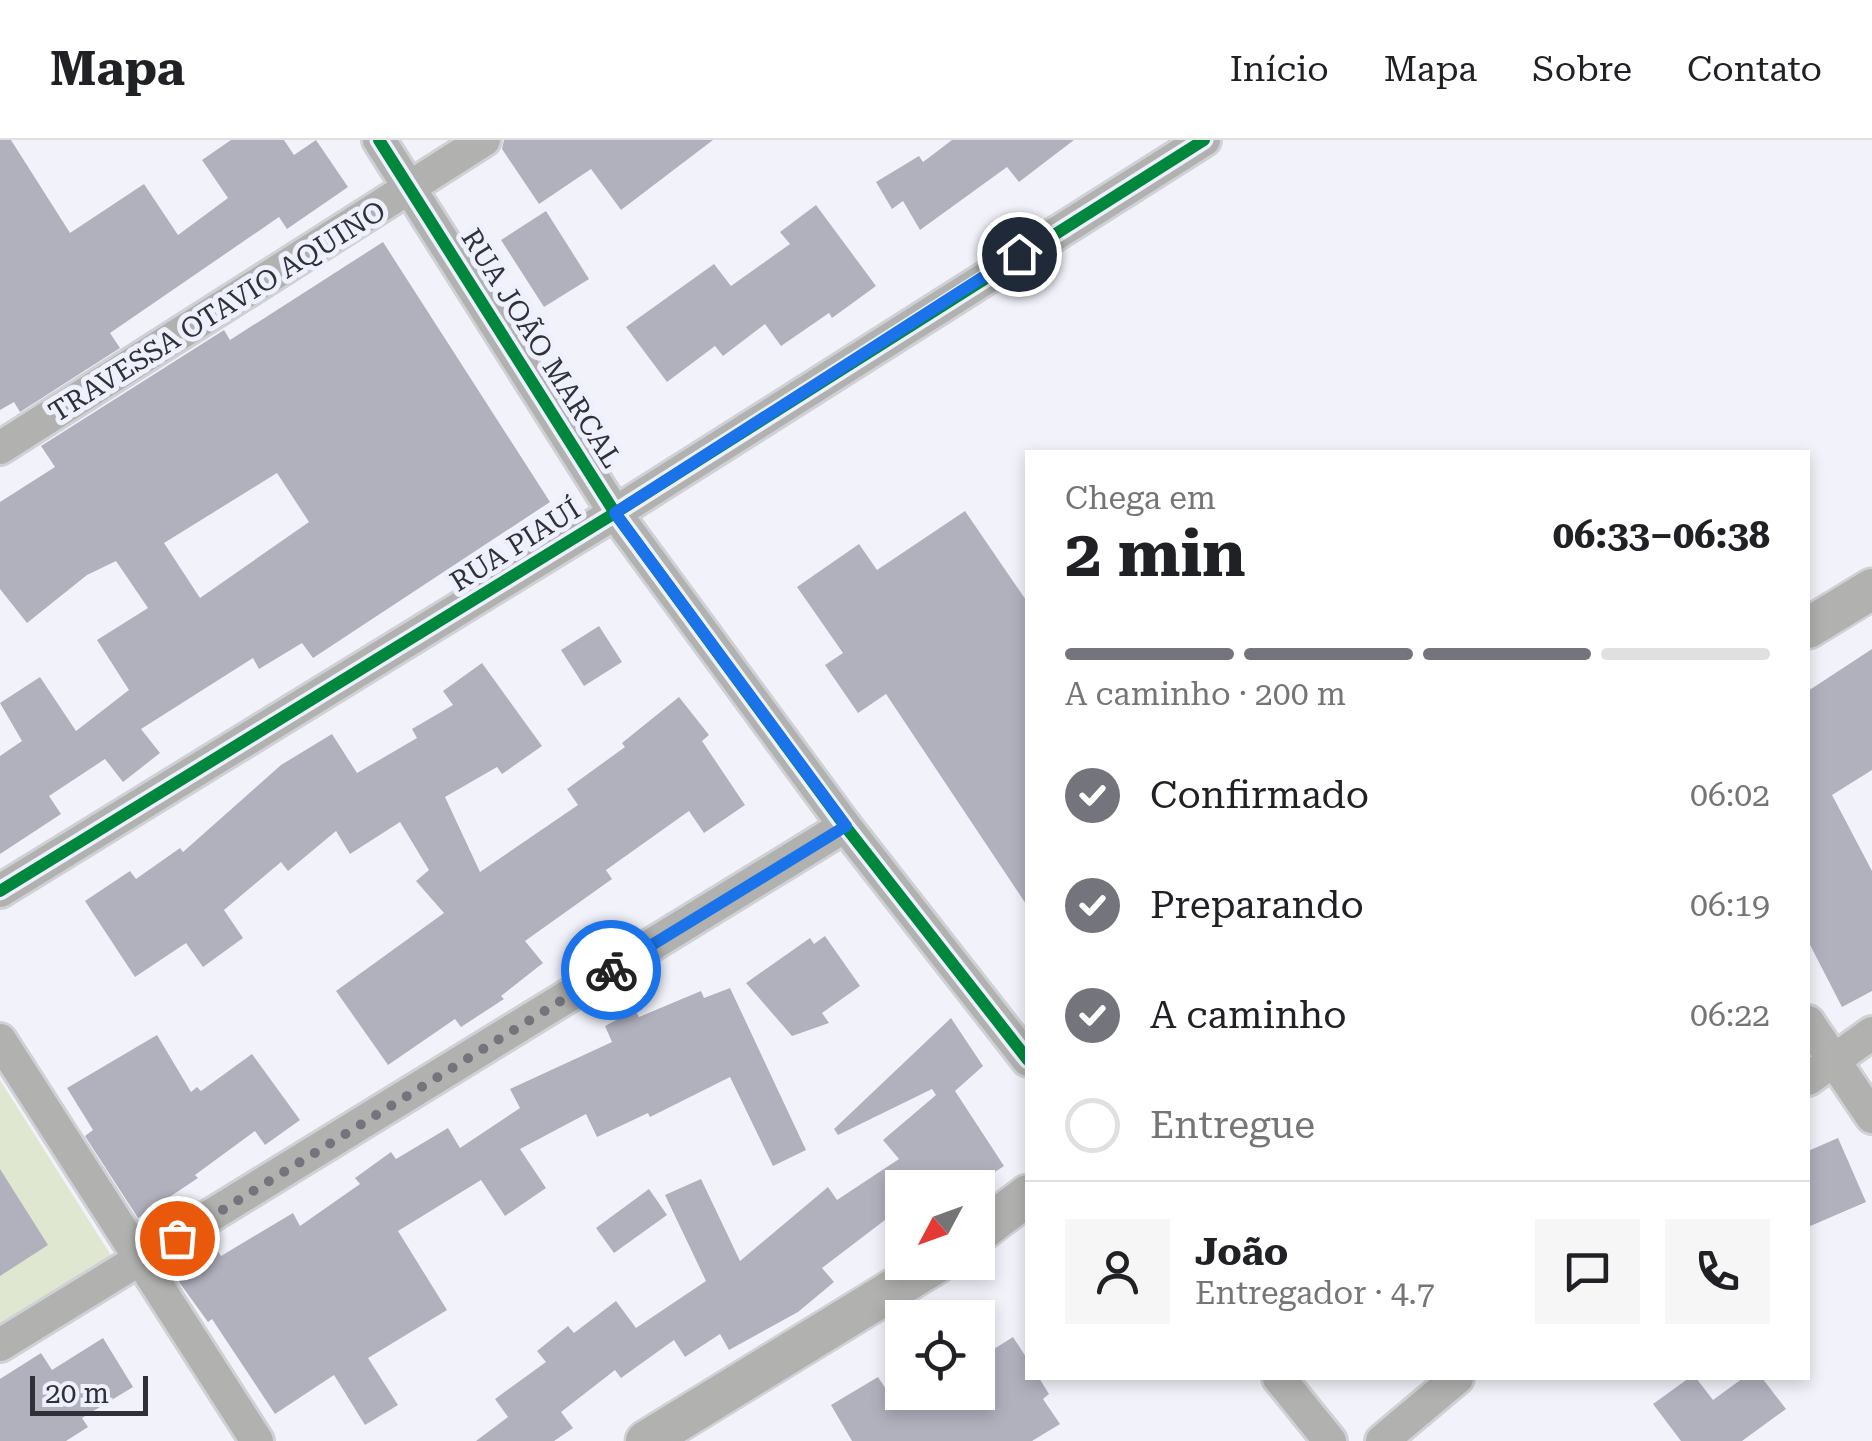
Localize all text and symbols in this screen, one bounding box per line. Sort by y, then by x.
text: Mapa [50,41,185,97]
text: Início [1230,49,1329,90]
text: Mapa [1384,49,1477,90]
text: Sobre [1532,49,1632,90]
text: Contato [1687,49,1822,90]
street label: TRAVESSA OTAVIO AQUINO [43,194,392,429]
pin [977,212,1062,297]
street label: RUA JOÃO MARCAL [455,222,629,474]
icon: home [992,227,1047,282]
text: Chega em [1065,479,1216,517]
street label: RUA PIAUÍ [444,492,586,598]
text: 06:33–06:38 [1553,513,1770,557]
text: 2 min [1065,516,1246,592]
text: A caminho · 200 m [1065,675,1346,713]
icon: check [1065,768,1120,823]
text: Confirmado [1150,773,1369,817]
text: 06:02 [1690,776,1770,814]
icon: check [1065,878,1120,933]
text: Preparando [1150,883,1364,927]
text: 06:19 [1690,886,1770,924]
courier [561,920,661,1020]
icon: bike [584,943,639,998]
icon: check [1065,988,1120,1043]
text: A caminho [1150,993,1347,1037]
text: 06:22 [1690,996,1770,1034]
text: Entregue [1150,1103,1315,1147]
north arrow [885,1170,995,1280]
map controls [885,1170,995,1410]
pin [135,1196,220,1281]
icon: bag [150,1211,205,1266]
button: person [1065,1219,1170,1324]
button: chat [1535,1219,1640,1324]
button: phone [1665,1219,1770,1324]
text: João [1195,1230,1288,1274]
text: Entregador · 4.7 [1195,1274,1435,1312]
button: locate [885,1300,995,1410]
scale bar [30,1371,148,1416]
text: 20 m [45,1377,109,1410]

